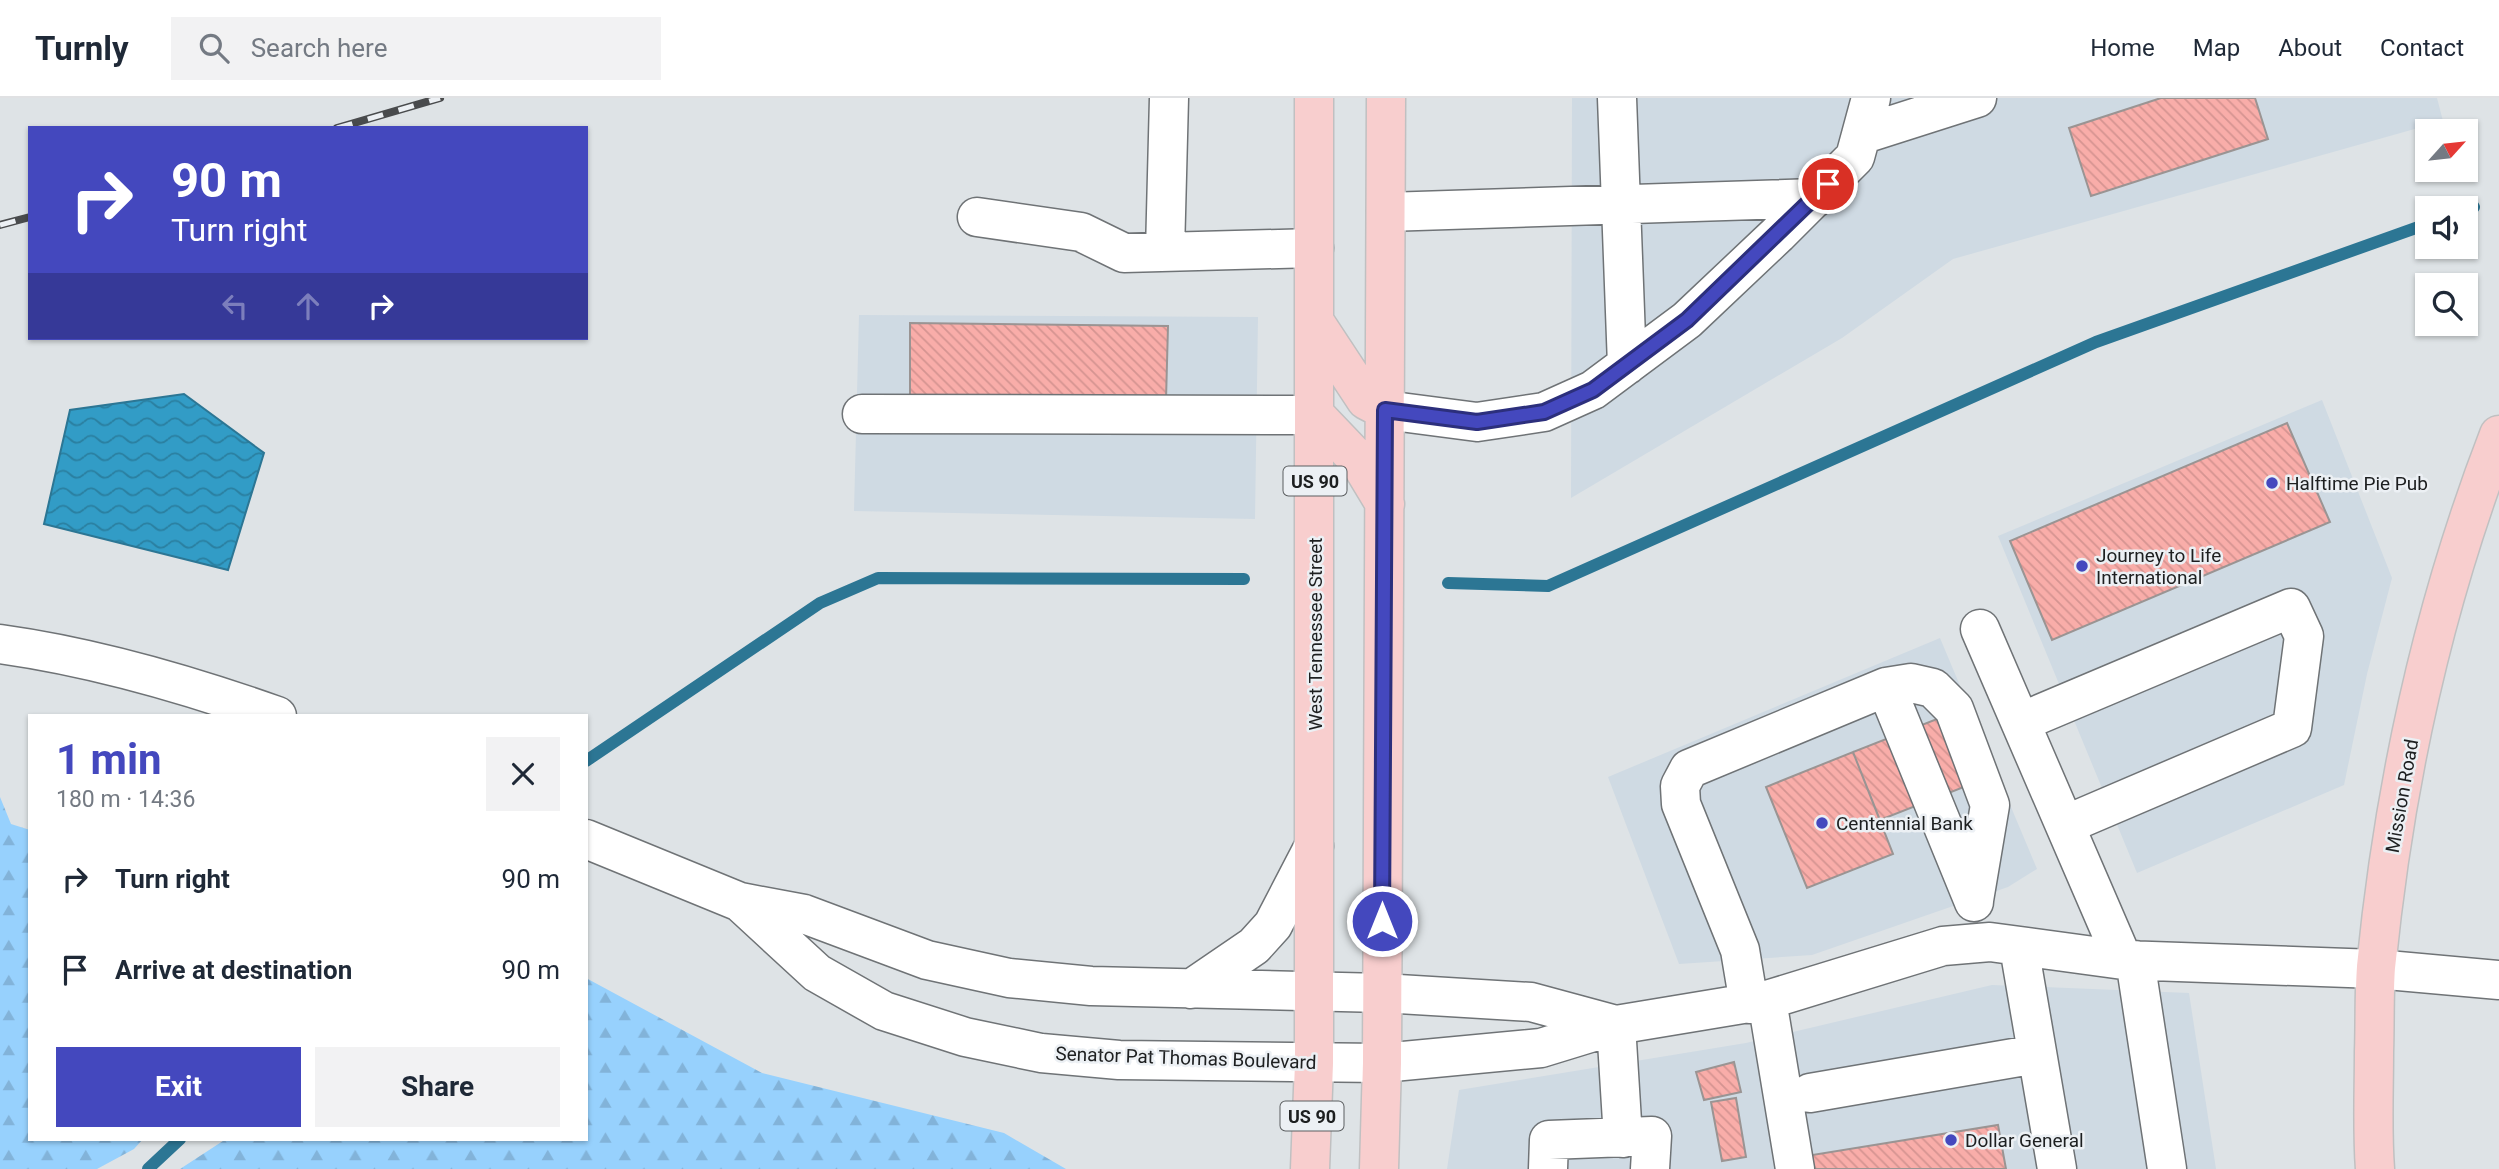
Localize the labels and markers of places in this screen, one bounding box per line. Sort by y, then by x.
pin [1798,154,1858,214]
place label: Halftime Pie Pub [2286,472,2428,495]
marker: Halftime Pie Pub [2264,475,2280,491]
place label: Journey to Life International [2096,544,2221,589]
marker: Journey to Life International [2074,558,2090,574]
place label: Centennial Bank [1836,812,1973,835]
marker: Centennial Bank [1814,815,1830,831]
place label: Dollar General [1965,1129,2084,1152]
marker: Dollar General [1943,1132,1959,1148]

